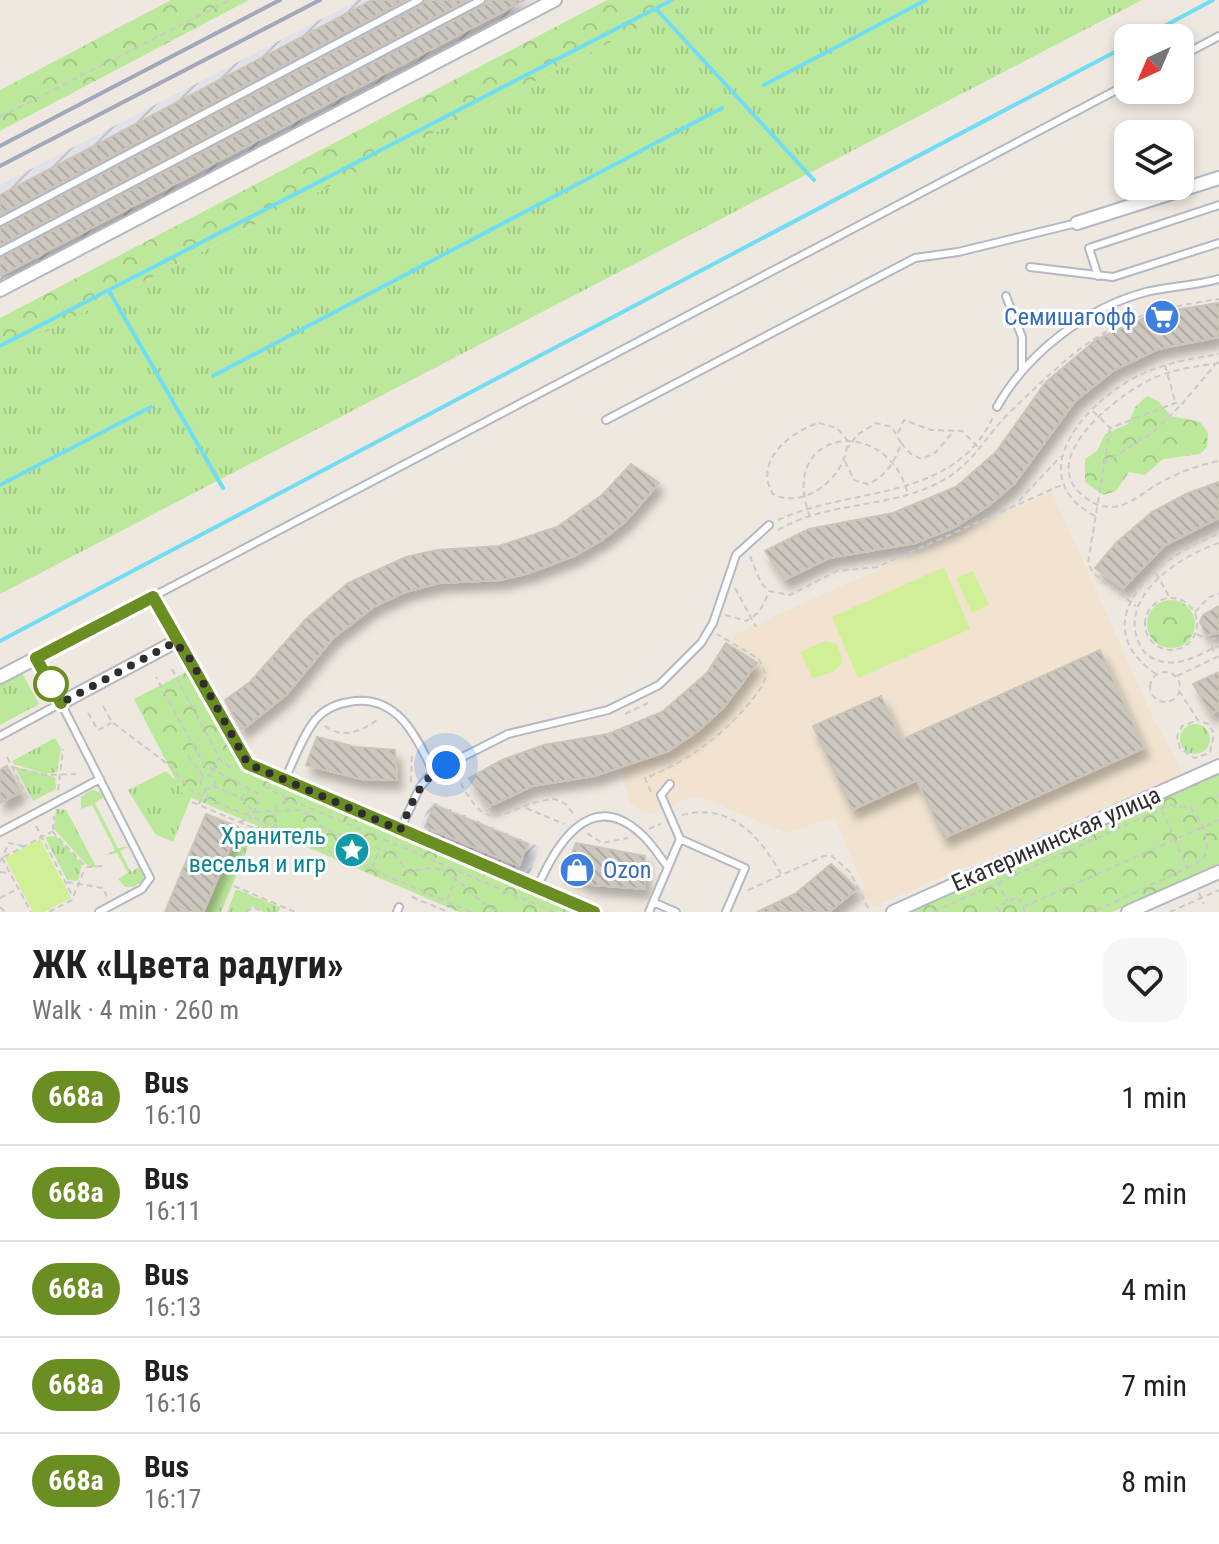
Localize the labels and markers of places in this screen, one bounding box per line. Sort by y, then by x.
supermarket icon: Семишагофф [1143,298,1181,336]
place label: Семишагофф [1004,303,1136,331]
unlabelled marker [34,667,68,701]
place label: Хранитель веселья и игр [189,822,326,878]
place icon: Хранитель веселья и игр [333,831,371,869]
shop icon: Ozon [558,851,596,889]
place label: Ozon [603,856,651,884]

